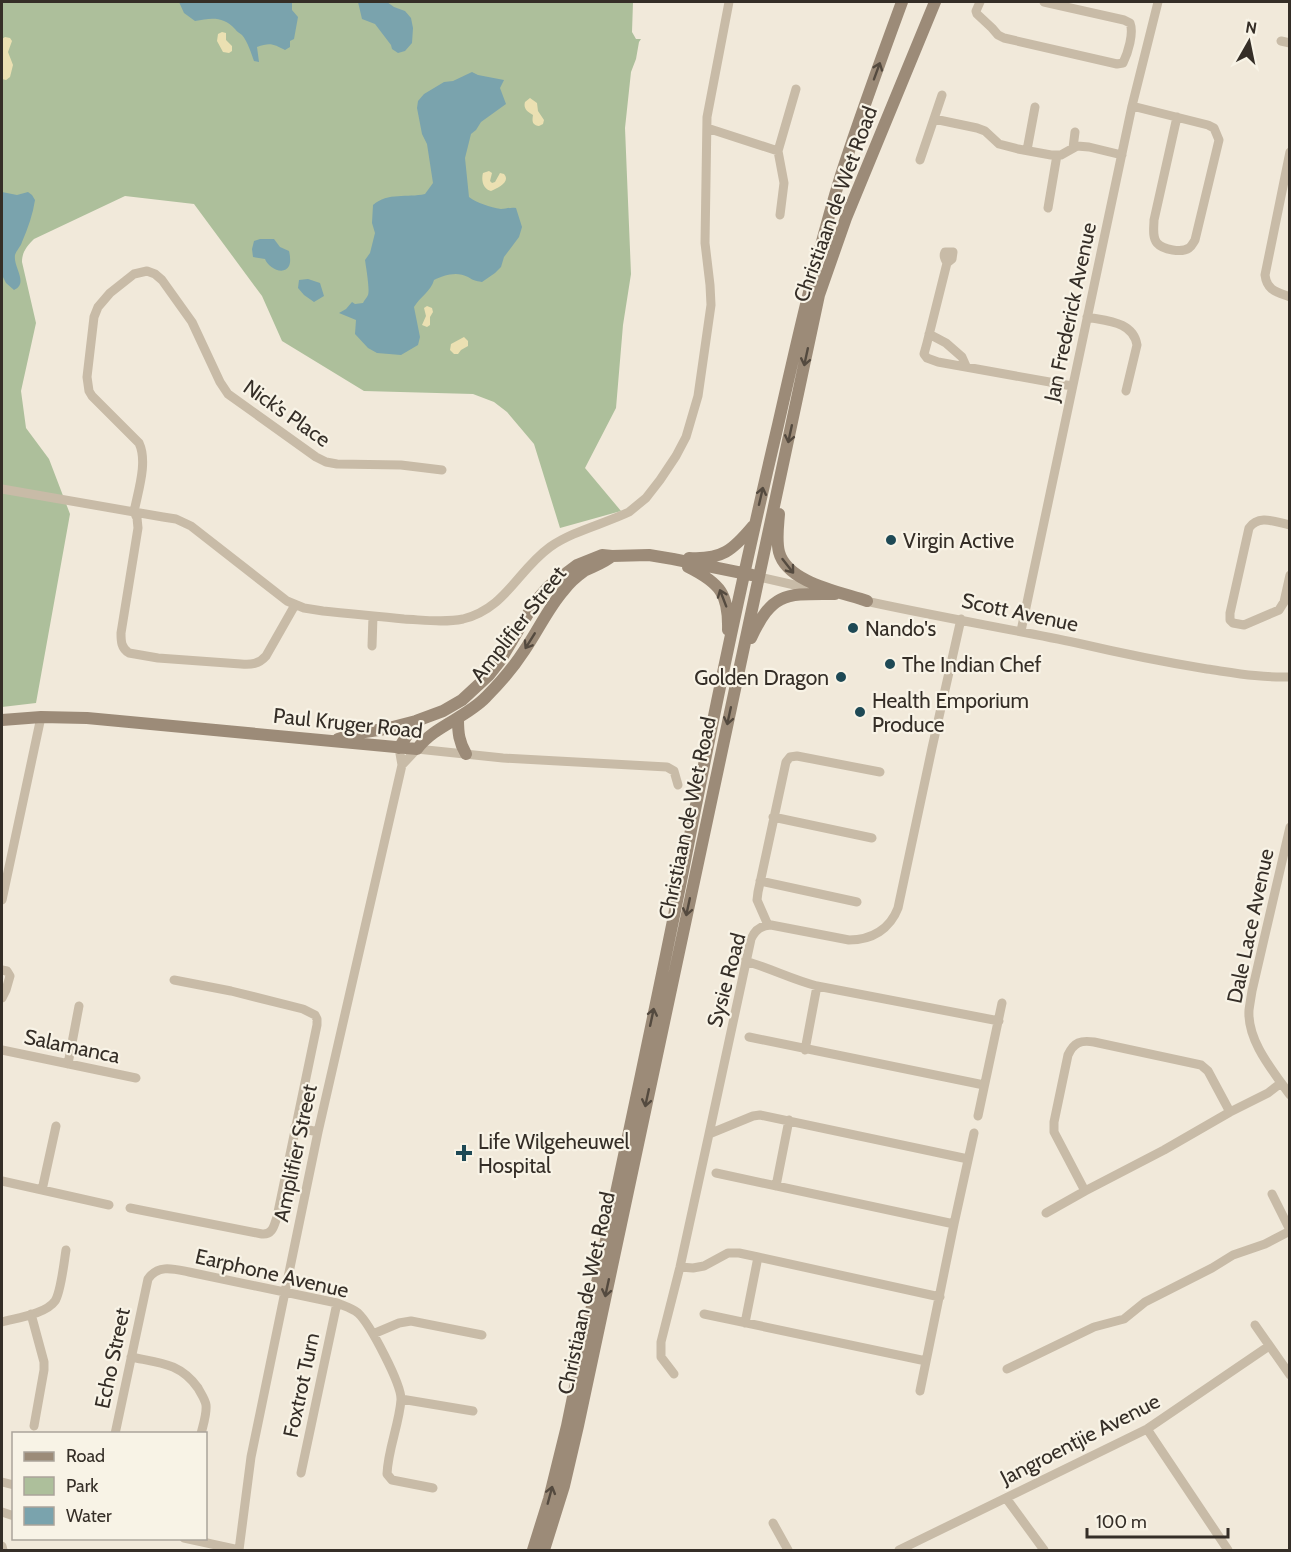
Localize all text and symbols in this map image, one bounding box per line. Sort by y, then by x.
north arrow [1219,12,1279,72]
text: N [1244,17,1258,38]
one-way arrow [872,62,883,80]
street label: Christiaan de Wet Road [788,103,882,305]
street label: Jan Frederick Avenue [1039,220,1101,405]
one-way arrow [800,346,811,366]
street label: Nick’s Place [239,374,335,452]
one-way arrow [784,424,795,444]
one-way arrow [756,487,768,506]
place label: Virgin Active [903,528,1014,553]
marker: Virgin Active [884,533,898,547]
one-way arrow [781,557,794,573]
street label: Amplifier Street [465,561,571,687]
street label: Scott Avenue [959,587,1081,637]
one-way arrow [717,589,728,608]
place label: Nando's [865,616,937,641]
marker: Nando's [846,621,860,635]
one-way arrow [524,632,536,649]
place label: The Indian Chef [902,652,1042,677]
marker: The Indian Chef [883,657,897,671]
place label: Golden Dragon [694,665,829,690]
marker: Golden Dragon [834,670,848,684]
place label: Health Emporium Produce [872,688,1029,737]
street label: Paul Kruger Road [272,703,424,743]
marker: Health Emporium Produce [853,705,867,719]
one-way arrow [723,706,734,726]
street label: Christiaan de Wet Road [653,714,721,922]
street label: Dale Lace Avenue [1221,846,1279,1006]
one-way arrow [682,897,693,916]
street label: Sysie Road [701,930,751,1030]
one-way arrow [647,1007,659,1026]
street label: Salamanca [22,1024,122,1068]
street label: Amplifier Street [268,1082,322,1224]
one-way arrow [641,1087,652,1107]
place label: Life Wilgeheuwel Hospital [478,1129,630,1178]
marker: Life Wilgeheuwel Hospital [455,1144,473,1162]
street label: Christiaan de Wet Road [552,1189,620,1397]
street label: Earphone Avenue [193,1243,351,1303]
one-way arrow [601,1278,612,1298]
street label: Echo Street [89,1305,135,1411]
street label: Foxtrot Turn [278,1330,324,1440]
street label: Jangroentjie Avenue [995,1388,1165,1491]
legend [12,1432,207,1540]
text: Road [66,1445,105,1467]
text: Park [66,1475,99,1497]
one-way arrow [544,1485,556,1504]
scale bar [1087,1501,1228,1539]
text: Water [66,1505,112,1527]
text: 100 m [1096,1511,1147,1533]

